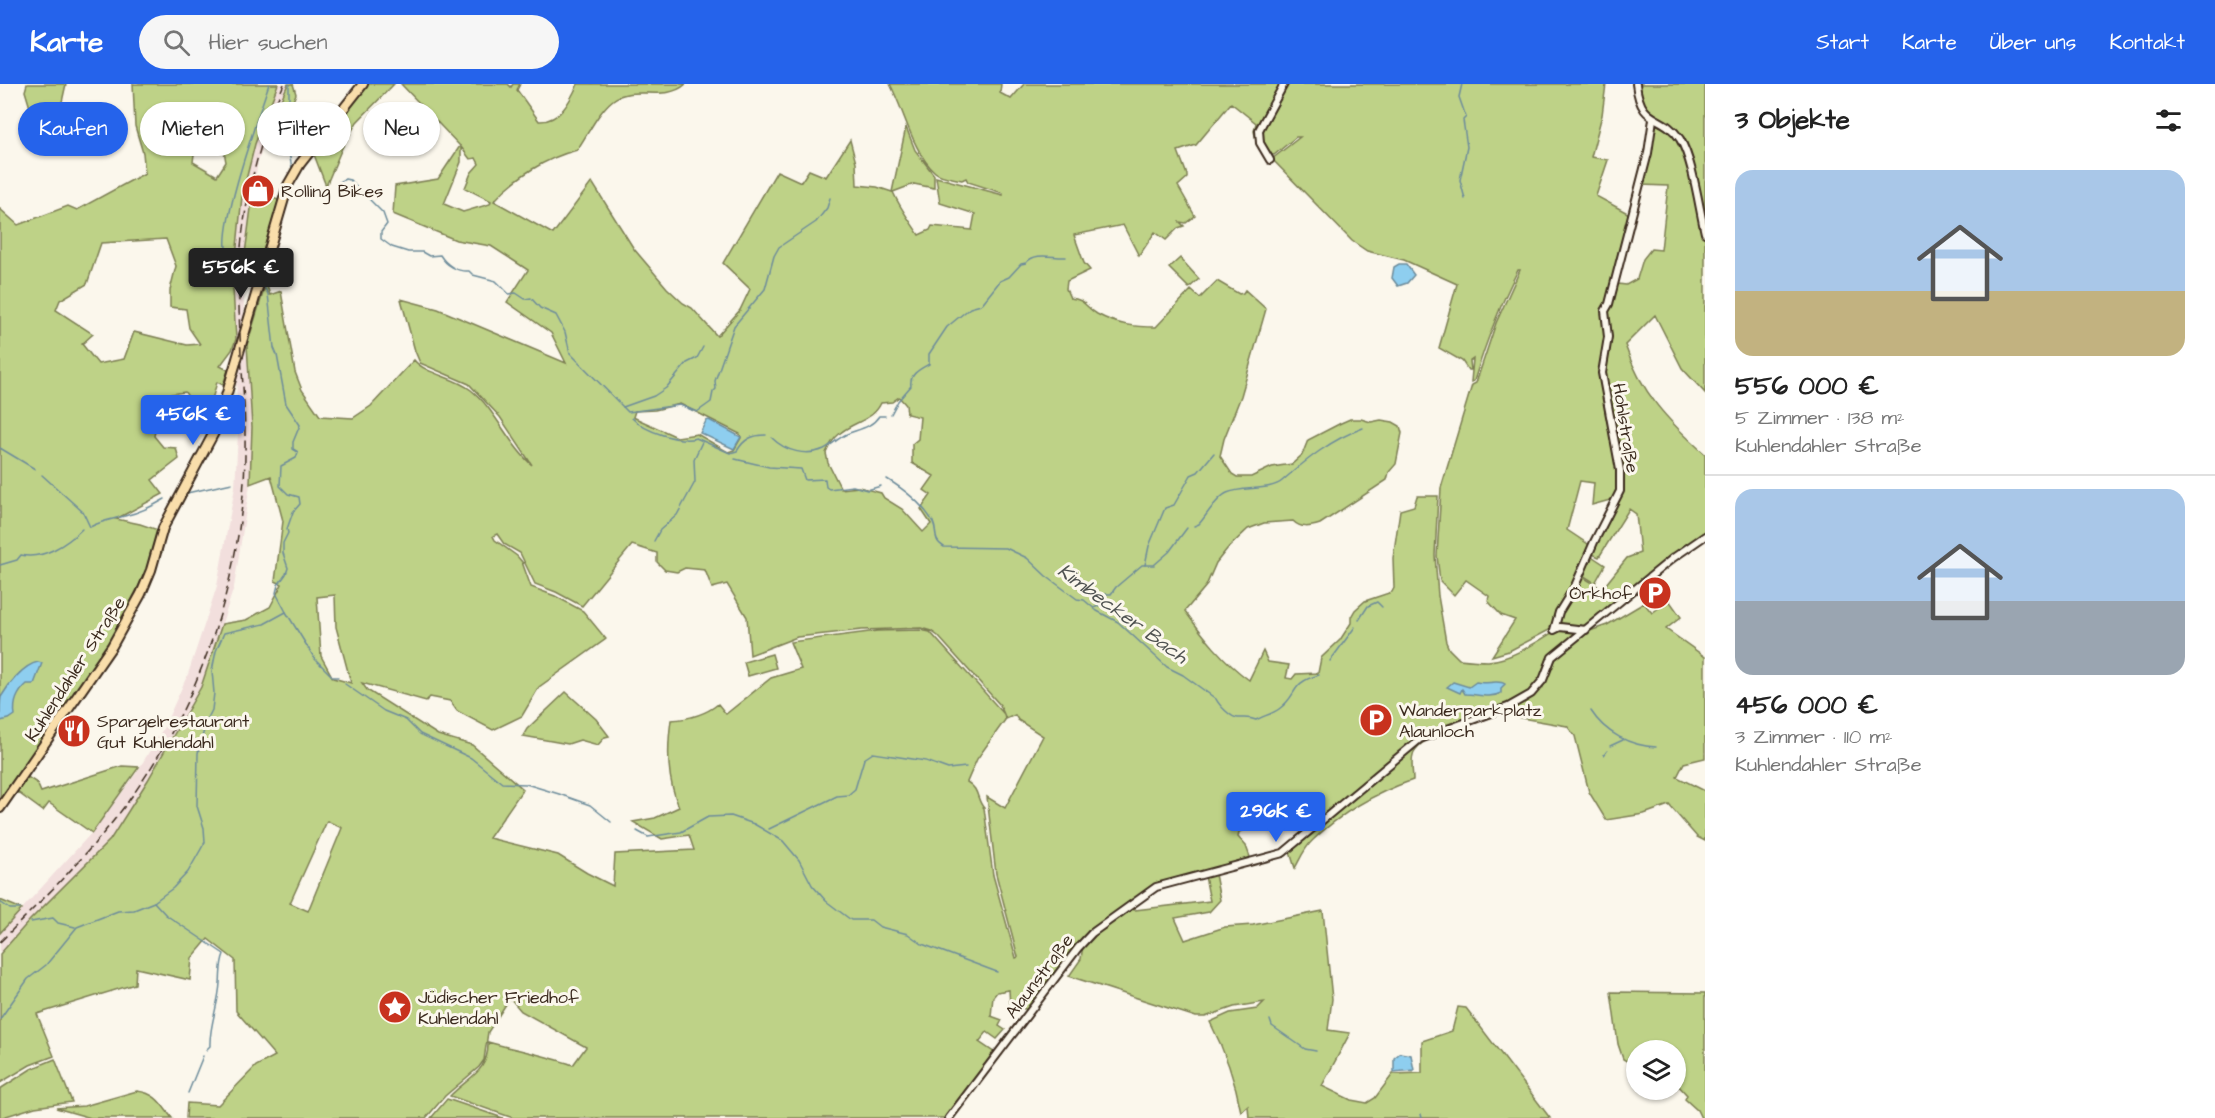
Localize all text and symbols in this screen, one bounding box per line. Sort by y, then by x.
search box [139,15,559,69]
text: Karte [30,23,103,62]
icon: search [160,26,193,59]
text: Hier suchen [208,27,328,58]
text: Start [1816,28,1869,57]
text: Karte [1902,28,1957,57]
text: Über uns [1990,28,2076,57]
text: Kontakt [2109,28,2185,57]
chip: Kaufen [18,102,128,156]
chip: Mieten [140,102,245,156]
chip: Filter [257,102,351,156]
chip: Neu [363,102,440,156]
text: 3 Objekte [1735,102,1850,138]
icon: filters [2152,104,2185,137]
shop icon: Rolling Bikes [240,173,276,209]
place label: Rolling Bikes [281,179,383,205]
icon: home [1906,209,2014,317]
pin: 556K € [192,248,290,299]
text: 556K € [203,253,279,281]
text: 556 000 € [1735,368,1879,404]
street label: Hohlstraße [1606,381,1645,475]
pin: 456K € [144,395,242,446]
text: 456K € [155,400,231,428]
text: 5 Zimmer · 138 m² [1735,404,1904,432]
text: Kuhlendahler Straße [1735,432,1922,460]
icon: home [1906,528,2014,636]
water label: Kimbecker Bach [1052,557,1194,671]
parking icon: Örkhof [1637,575,1673,611]
place label: Örkhof [1569,581,1632,606]
street label: Kuhlendahler Straße [19,592,132,747]
text: 456 000 € [1735,687,1878,723]
place label: Wanderparkplatz Alaunloch [1399,698,1541,744]
parking icon: Wanderparkplatz Alaunloch [1358,702,1394,738]
place label: Spargelrestaurant Gut Kuhlendahl [97,709,250,755]
restaurant icon: Spargelrestaurant Gut Kuhlendahl [56,713,92,749]
text: 3 Zimmer · 110 m² [1735,723,1893,751]
text: Kuhlendahler Straße [1735,751,1922,779]
pin: 296K € [1227,792,1325,843]
text: 296K € [1240,797,1312,825]
street label: Alaunstraße [999,929,1080,1024]
place label: Jüdischer Friedhof Kuhlendahl [418,985,579,1031]
place icon: Jüdischer Friedhof Kuhlendahl [377,989,413,1025]
map controls [1626,1040,1686,1100]
button: layers [1626,1040,1686,1100]

